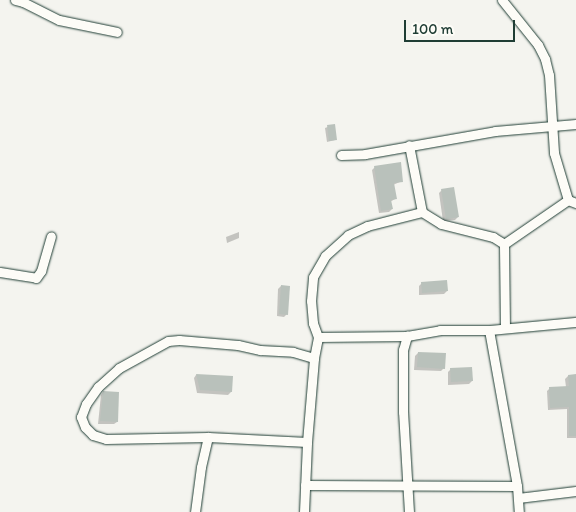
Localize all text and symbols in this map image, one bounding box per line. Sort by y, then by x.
scale bar [406,10,517,42]
text: 100 m [412,20,453,38]

